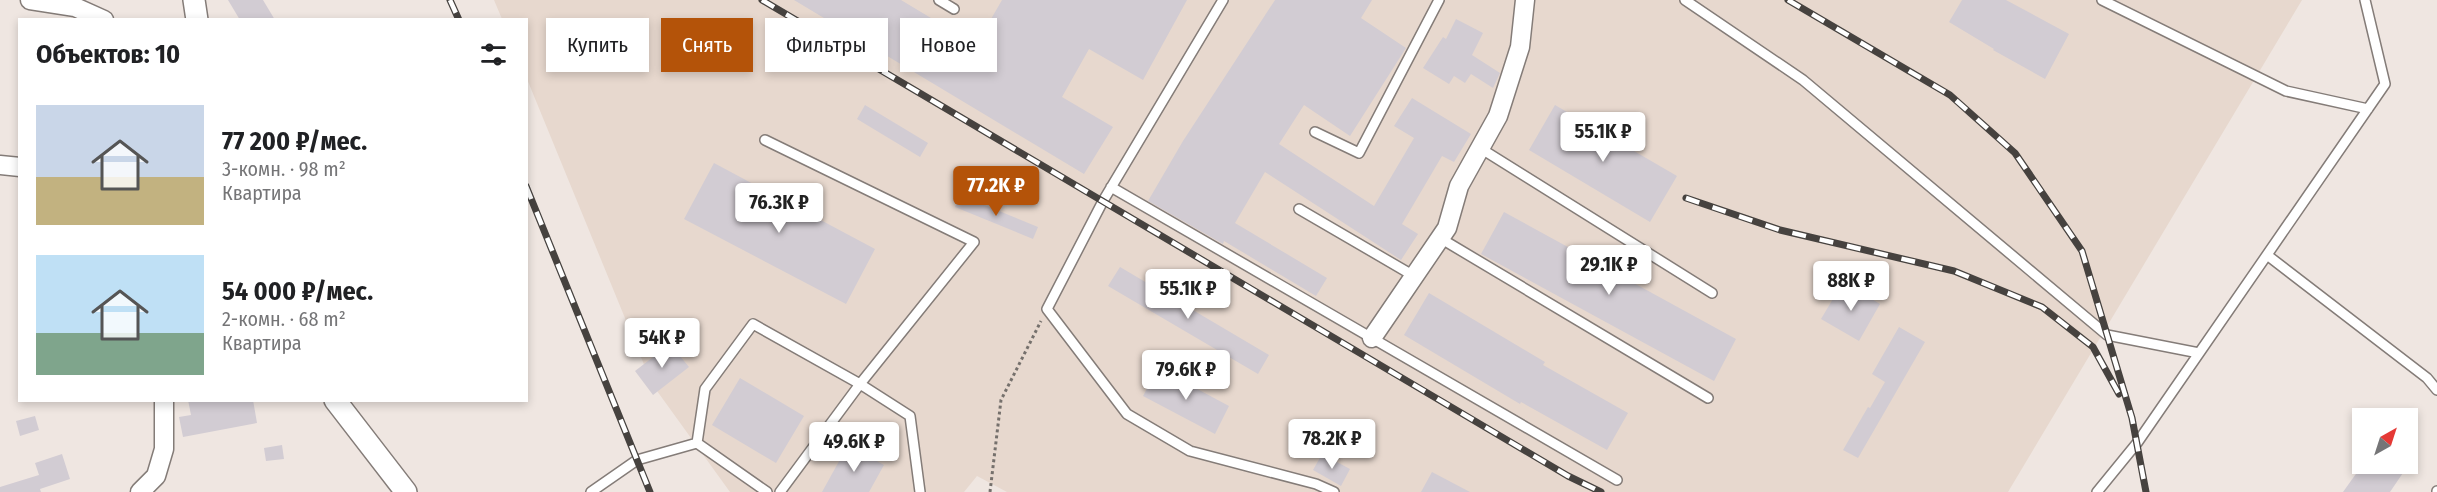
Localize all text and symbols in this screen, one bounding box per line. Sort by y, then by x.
chip: Купить [546,18,649,72]
chip: Снять [661,18,753,72]
chip: Фильтры [765,18,888,72]
chip: Новое [900,18,997,72]
icon: filters [477,38,510,71]
text: Объектов: 10 [36,39,180,70]
pin: 55.1K ₽ [1548,112,1658,163]
text: 55.1K ₽ [1574,119,1632,143]
text: 77 200 ₽/мес. [222,126,367,157]
icon: home [84,129,156,201]
text: 3-комн. · 98 m² [222,157,346,181]
pin: 77.2K ₽ [941,166,1051,217]
text: 77.2K ₽ [967,173,1025,197]
text: Квартира [222,181,302,205]
pin: 76.3K ₽ [724,183,834,234]
text: 76.3K ₽ [749,190,809,214]
pin: 29.1K ₽ [1554,245,1664,296]
text: 29.1K ₽ [1580,252,1638,276]
pin: 88K ₽ [1809,261,1893,312]
text: 88K ₽ [1827,268,1875,292]
pin: 55.1K ₽ [1133,269,1243,320]
text: 54 000 ₽/мес. [222,276,373,307]
text: 55.1K ₽ [1159,276,1217,300]
icon: home [84,279,156,351]
text: 2-комн. · 68 m² [222,307,346,331]
pin: 54K ₽ [620,318,704,369]
text: 54K ₽ [639,325,685,349]
text: Квартира [222,331,302,355]
pin: 79.6K ₽ [1131,350,1241,401]
text: 79.6K ₽ [1156,357,1216,381]
north arrow [2352,408,2418,474]
map controls [2352,408,2418,474]
pin: 78.2K ₽ [1277,419,1387,470]
pin: 49.6K ₽ [799,422,909,473]
text: 78.2K ₽ [1302,426,1362,450]
text: 49.6K ₽ [823,429,885,453]

